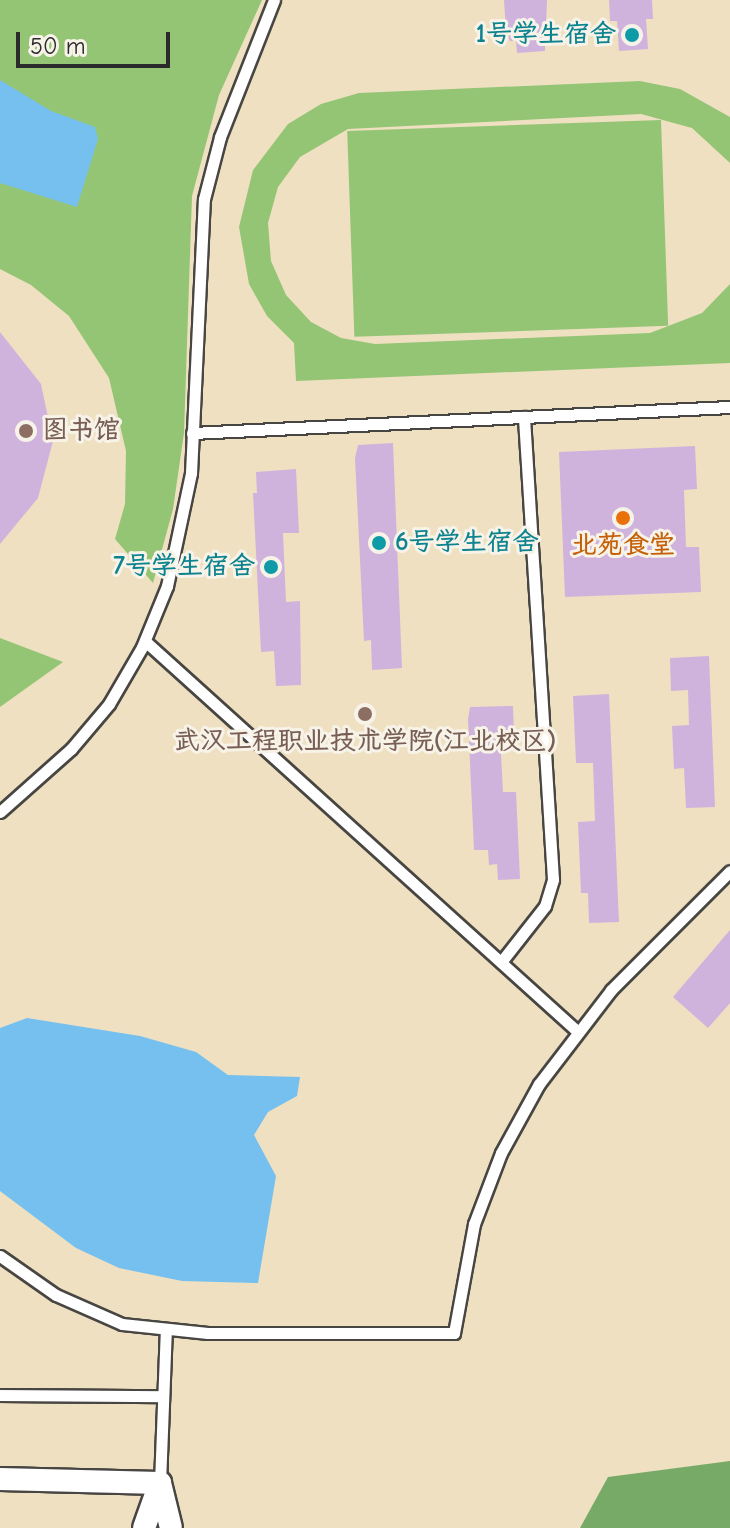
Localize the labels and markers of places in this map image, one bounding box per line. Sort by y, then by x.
place label: 1号学生宿舍 [476,19,616,51]
marker: 1号学生宿舍 [623,26,641,44]
place label: 图书馆 [42,415,120,447]
marker: 图书馆 [17,422,35,440]
marker: 北苑食堂 [614,509,632,527]
place label: 6号学生宿舍 [395,527,539,559]
place label: 北苑食堂 [571,530,675,562]
marker: 6号学生宿舍 [370,534,388,552]
place label: 7号学生宿舍 [113,551,255,583]
marker: 7号学生宿舍 [262,558,280,576]
marker: 武汉工程职业技术学院(江北校区) [356,705,374,723]
place label: 武汉工程职业技术学院(江北校区) [174,726,556,758]

